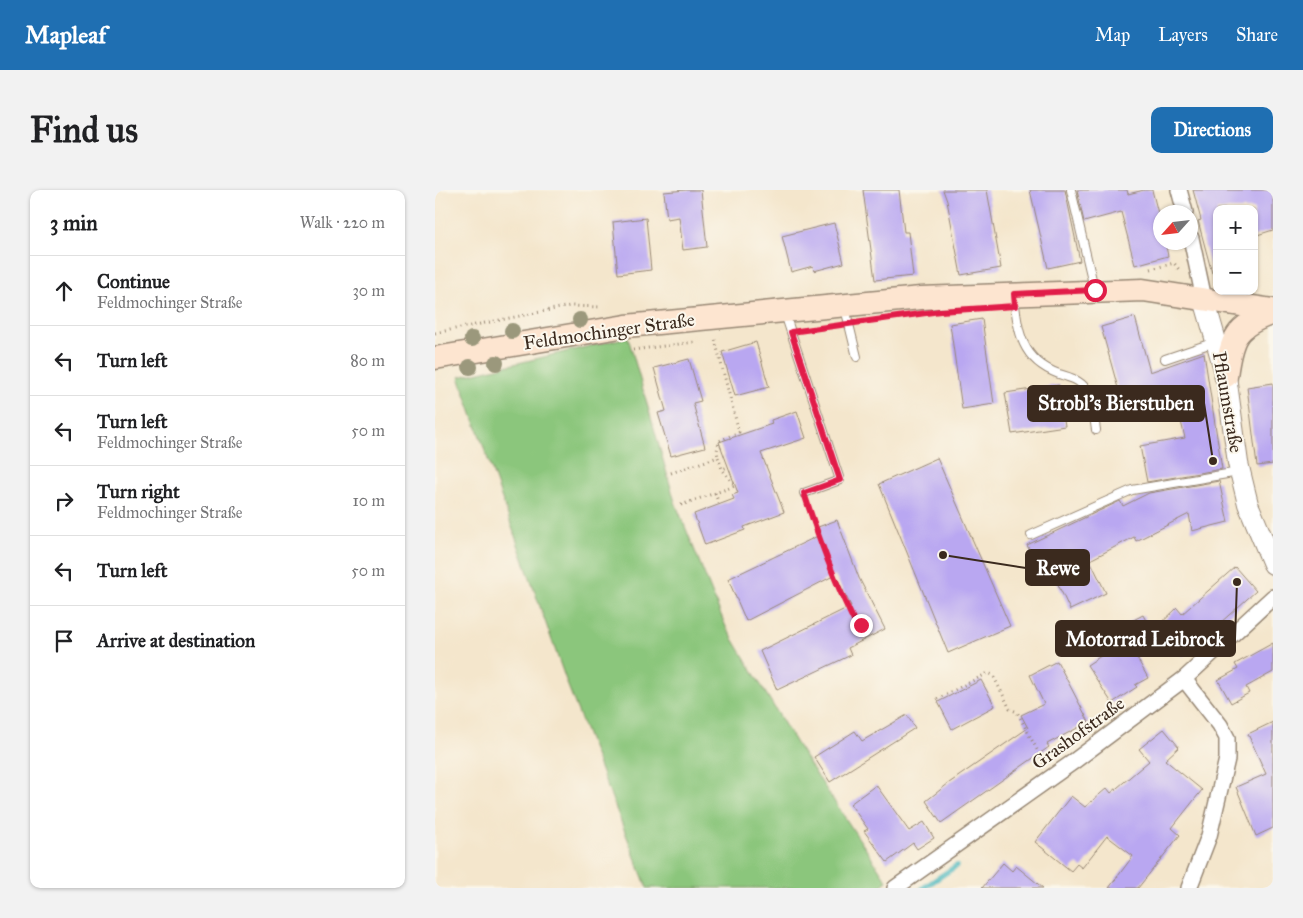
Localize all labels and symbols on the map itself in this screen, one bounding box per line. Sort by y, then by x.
north arrow [1153,205,1198,250]
route start [1084,279,1107,302]
street label: Feldmochinger Straße [522,308,696,355]
street label: Pflaumstraße [1208,350,1248,454]
callout: Strobl's Bierstuben [1028,386,1204,421]
text: Strobl's Bierstuben [1038,391,1194,415]
callout: Rewe [1026,550,1089,585]
text: Rewe [1036,556,1080,580]
route end [850,614,873,637]
callout: Motorrad Leibrock [1056,621,1235,656]
text: Motorrad Leibrock [1065,627,1225,651]
street label: Grashofstraße [1027,692,1129,774]

